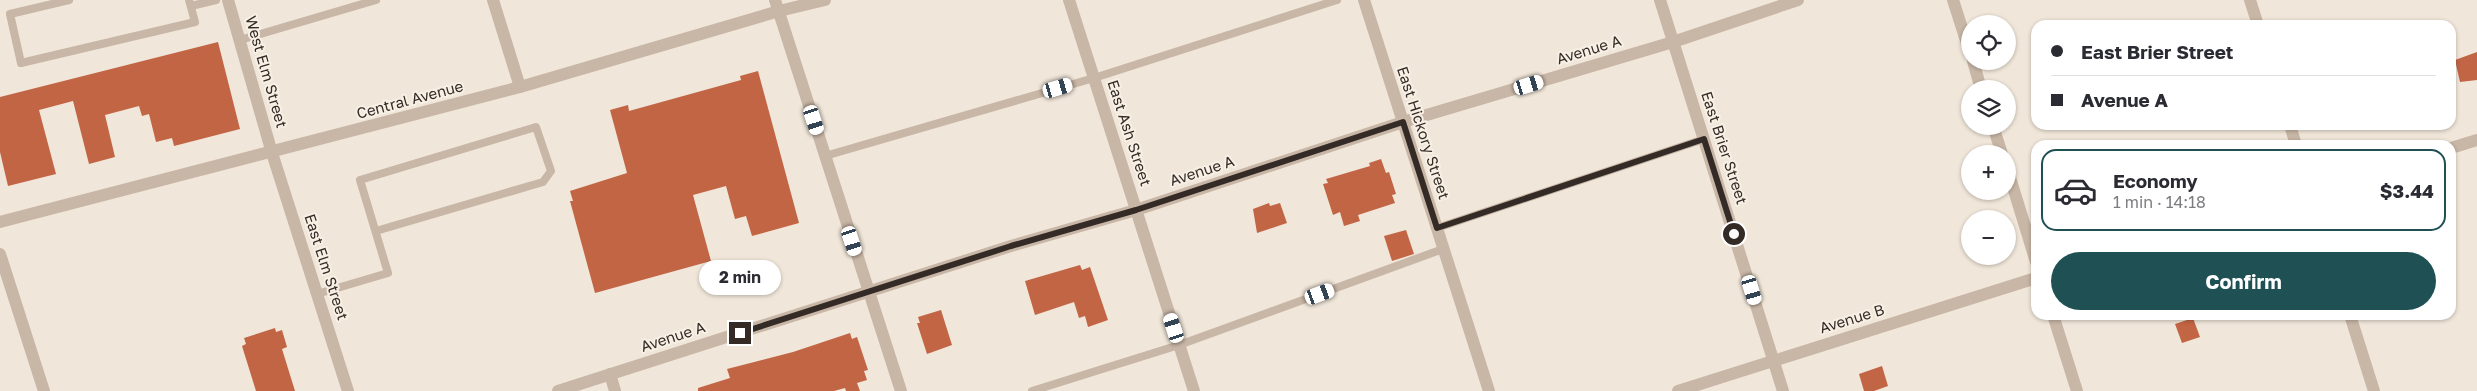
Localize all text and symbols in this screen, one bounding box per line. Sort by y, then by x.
street label: West Elm Street [242,14,292,130]
map controls [1961,15,2016,265]
button: locate [1961,15,2016,70]
street label: Avenue A [1554,31,1623,67]
text: East Brier Street [2081,40,2233,63]
street label: East Hickory Street [1394,64,1454,201]
car [1512,73,1545,97]
street label: Central Avenue [354,76,465,122]
car [1041,77,1074,99]
street label: East Ash Street [1104,77,1156,188]
button: layers [1961,80,2016,135]
text: Avenue A [2081,88,2168,111]
street label: East Brier Street [1698,89,1752,206]
car [802,103,825,137]
button: + [1961,145,2016,200]
street label: Avenue A [1167,151,1236,189]
icon: car [2053,168,2098,213]
text: Economy [2113,169,2198,192]
text: $3.44 [2380,179,2434,202]
text: 1 min · 14:18 [2113,192,2206,212]
button: − [1961,210,2016,265]
street label: East Elm Street [301,211,353,322]
route start [1723,223,1745,245]
car [840,224,863,258]
button: Confirm [2051,252,2436,310]
callout: 2 min [699,260,781,296]
text: 2 min [719,267,761,287]
car [1740,273,1763,307]
car [1303,282,1336,306]
street label: Avenue B [1817,300,1886,336]
car [1162,311,1185,345]
street label: Avenue A [638,317,707,355]
route end [729,322,751,344]

